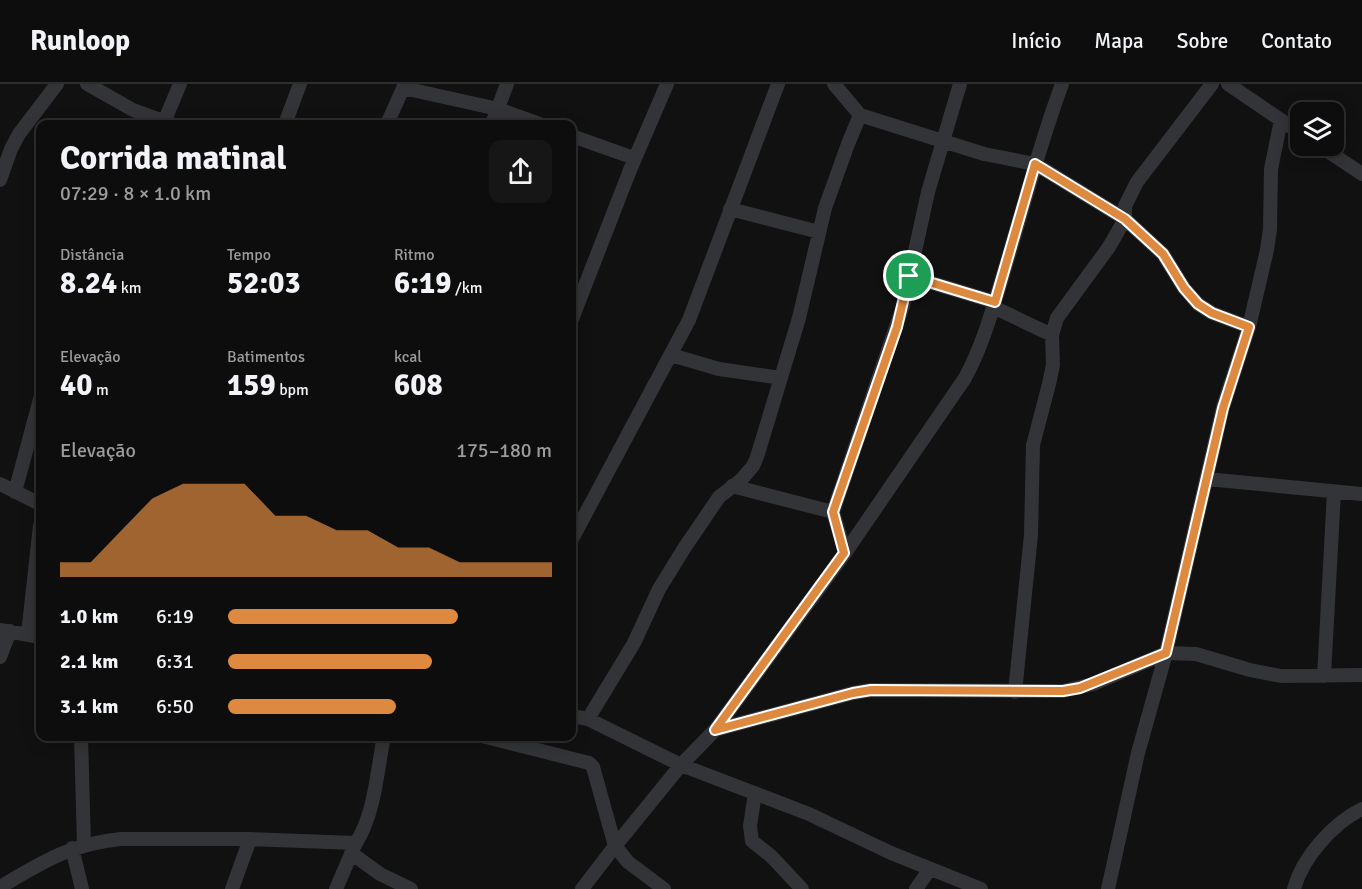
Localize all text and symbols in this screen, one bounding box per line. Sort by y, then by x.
text: Runloop [30,24,130,58]
text: Início [1011,28,1061,54]
text: Mapa [1094,28,1144,54]
text: Sobre [1177,28,1228,54]
text: Contato [1261,28,1332,54]
map controls [1290,102,1344,156]
button: layers [1290,102,1344,156]
text: Corrida matinal [60,138,287,179]
button: share [489,140,552,203]
text: 07:29 · 8 × 1.0 km [60,181,211,206]
text: Distância [60,245,124,265]
text: Tempo [227,245,271,265]
text: Ritmo [394,245,435,265]
pin [883,250,934,301]
icon: arrive [892,259,925,292]
text: 8.24 [60,265,117,302]
text: 52:03 [227,265,301,302]
text: 6:19 [394,265,451,302]
text: km [117,278,142,298]
text: /km [451,278,483,298]
text: Elevação [60,347,121,367]
text: Batimentos [227,347,305,367]
text: kcal [394,347,422,367]
text: 40 [60,367,92,404]
text: 159 [227,367,276,404]
text: 608 [394,367,443,404]
text: m [92,380,109,400]
text: bpm [276,380,309,400]
text: Elevação [60,438,136,463]
text: 175–180 m [456,438,552,463]
text: 1.0 km [60,604,118,629]
text: 6:19 [156,604,194,629]
text: 2.1 km [60,649,118,674]
text: 6:31 [156,649,194,674]
text: 3.1 km [60,694,118,719]
text: 6:50 [156,694,194,719]

